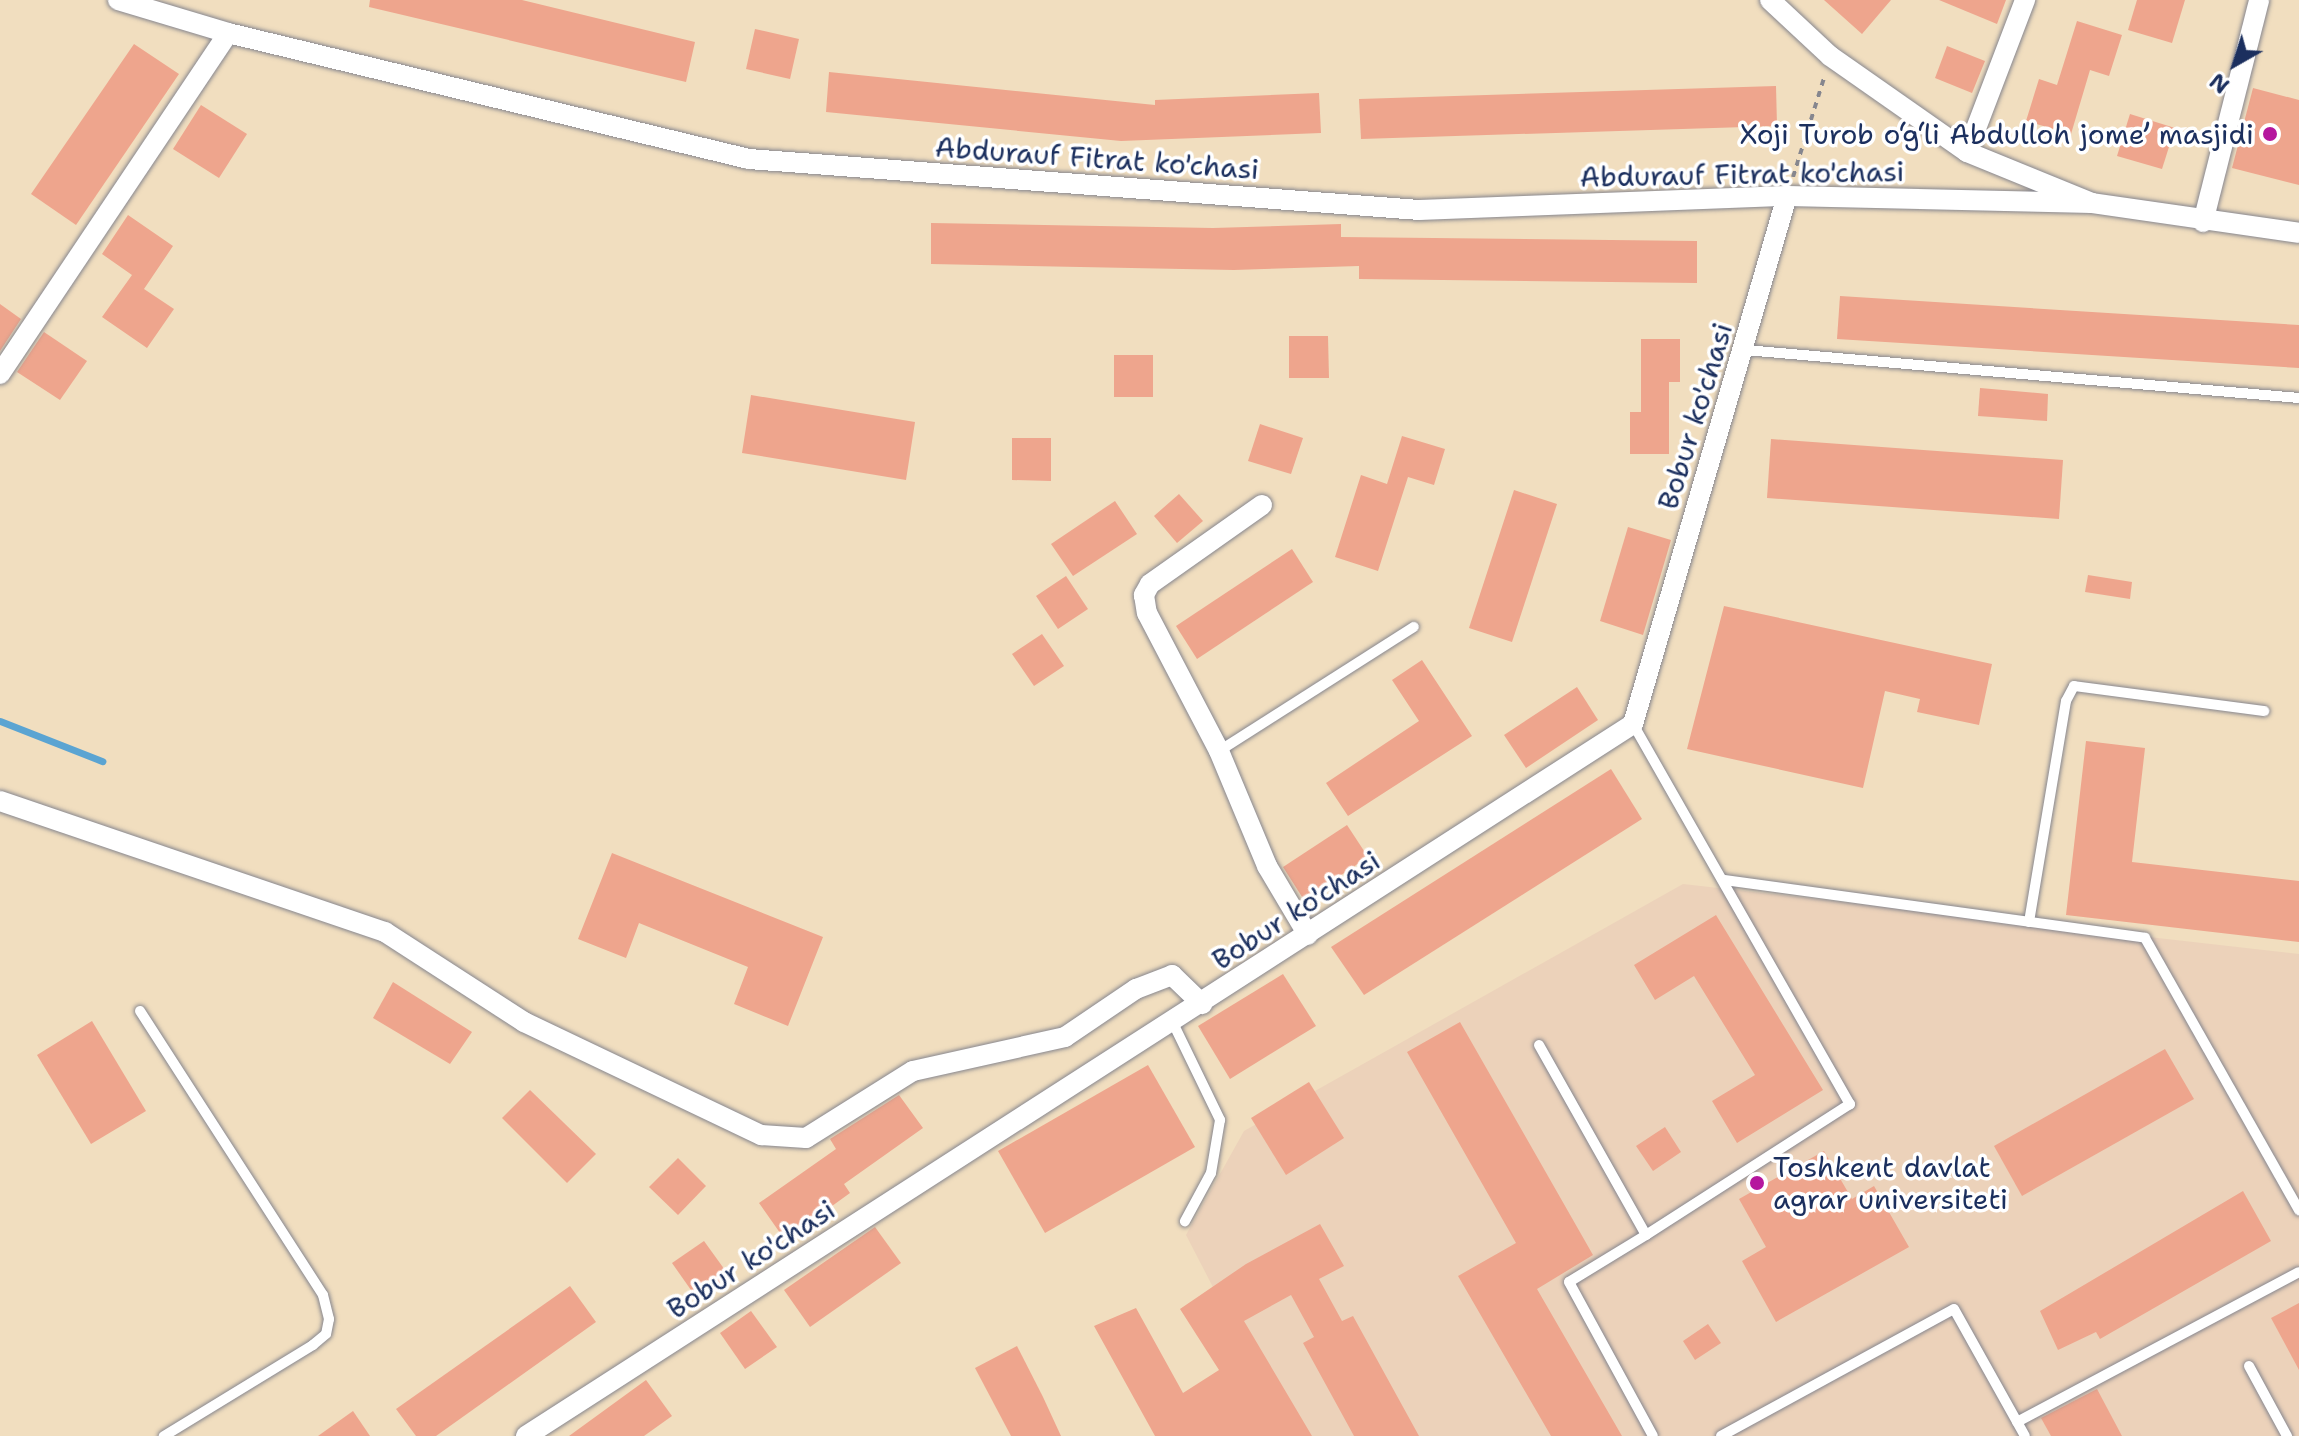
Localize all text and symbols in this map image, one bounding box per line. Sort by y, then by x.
north arrow [2195,24,2275,104]
text: N [2204,66,2235,100]
place label: Xoji Turob o‘g‘li Abdulloh jome’ masjidi [1740,117,2254,151]
marker: Xoji Turob o‘g‘li Abdulloh jome’ masjidi [2261,125,2279,143]
street label: Abdurauf Fitrat ko'chasi [934,130,1260,186]
street label: Abdurauf Fitrat ko'chasi [1579,154,1905,194]
street label: Bobur ko'chasi [1651,319,1739,513]
street label: Bobur ko'chasi [1206,843,1386,977]
place label: Toshkent davlat agrar universiteti [1773,1150,2008,1216]
marker: Toshkent davlat agrar universiteti [1748,1174,1766,1192]
street label: Bobur ko'chasi [661,1192,841,1326]

